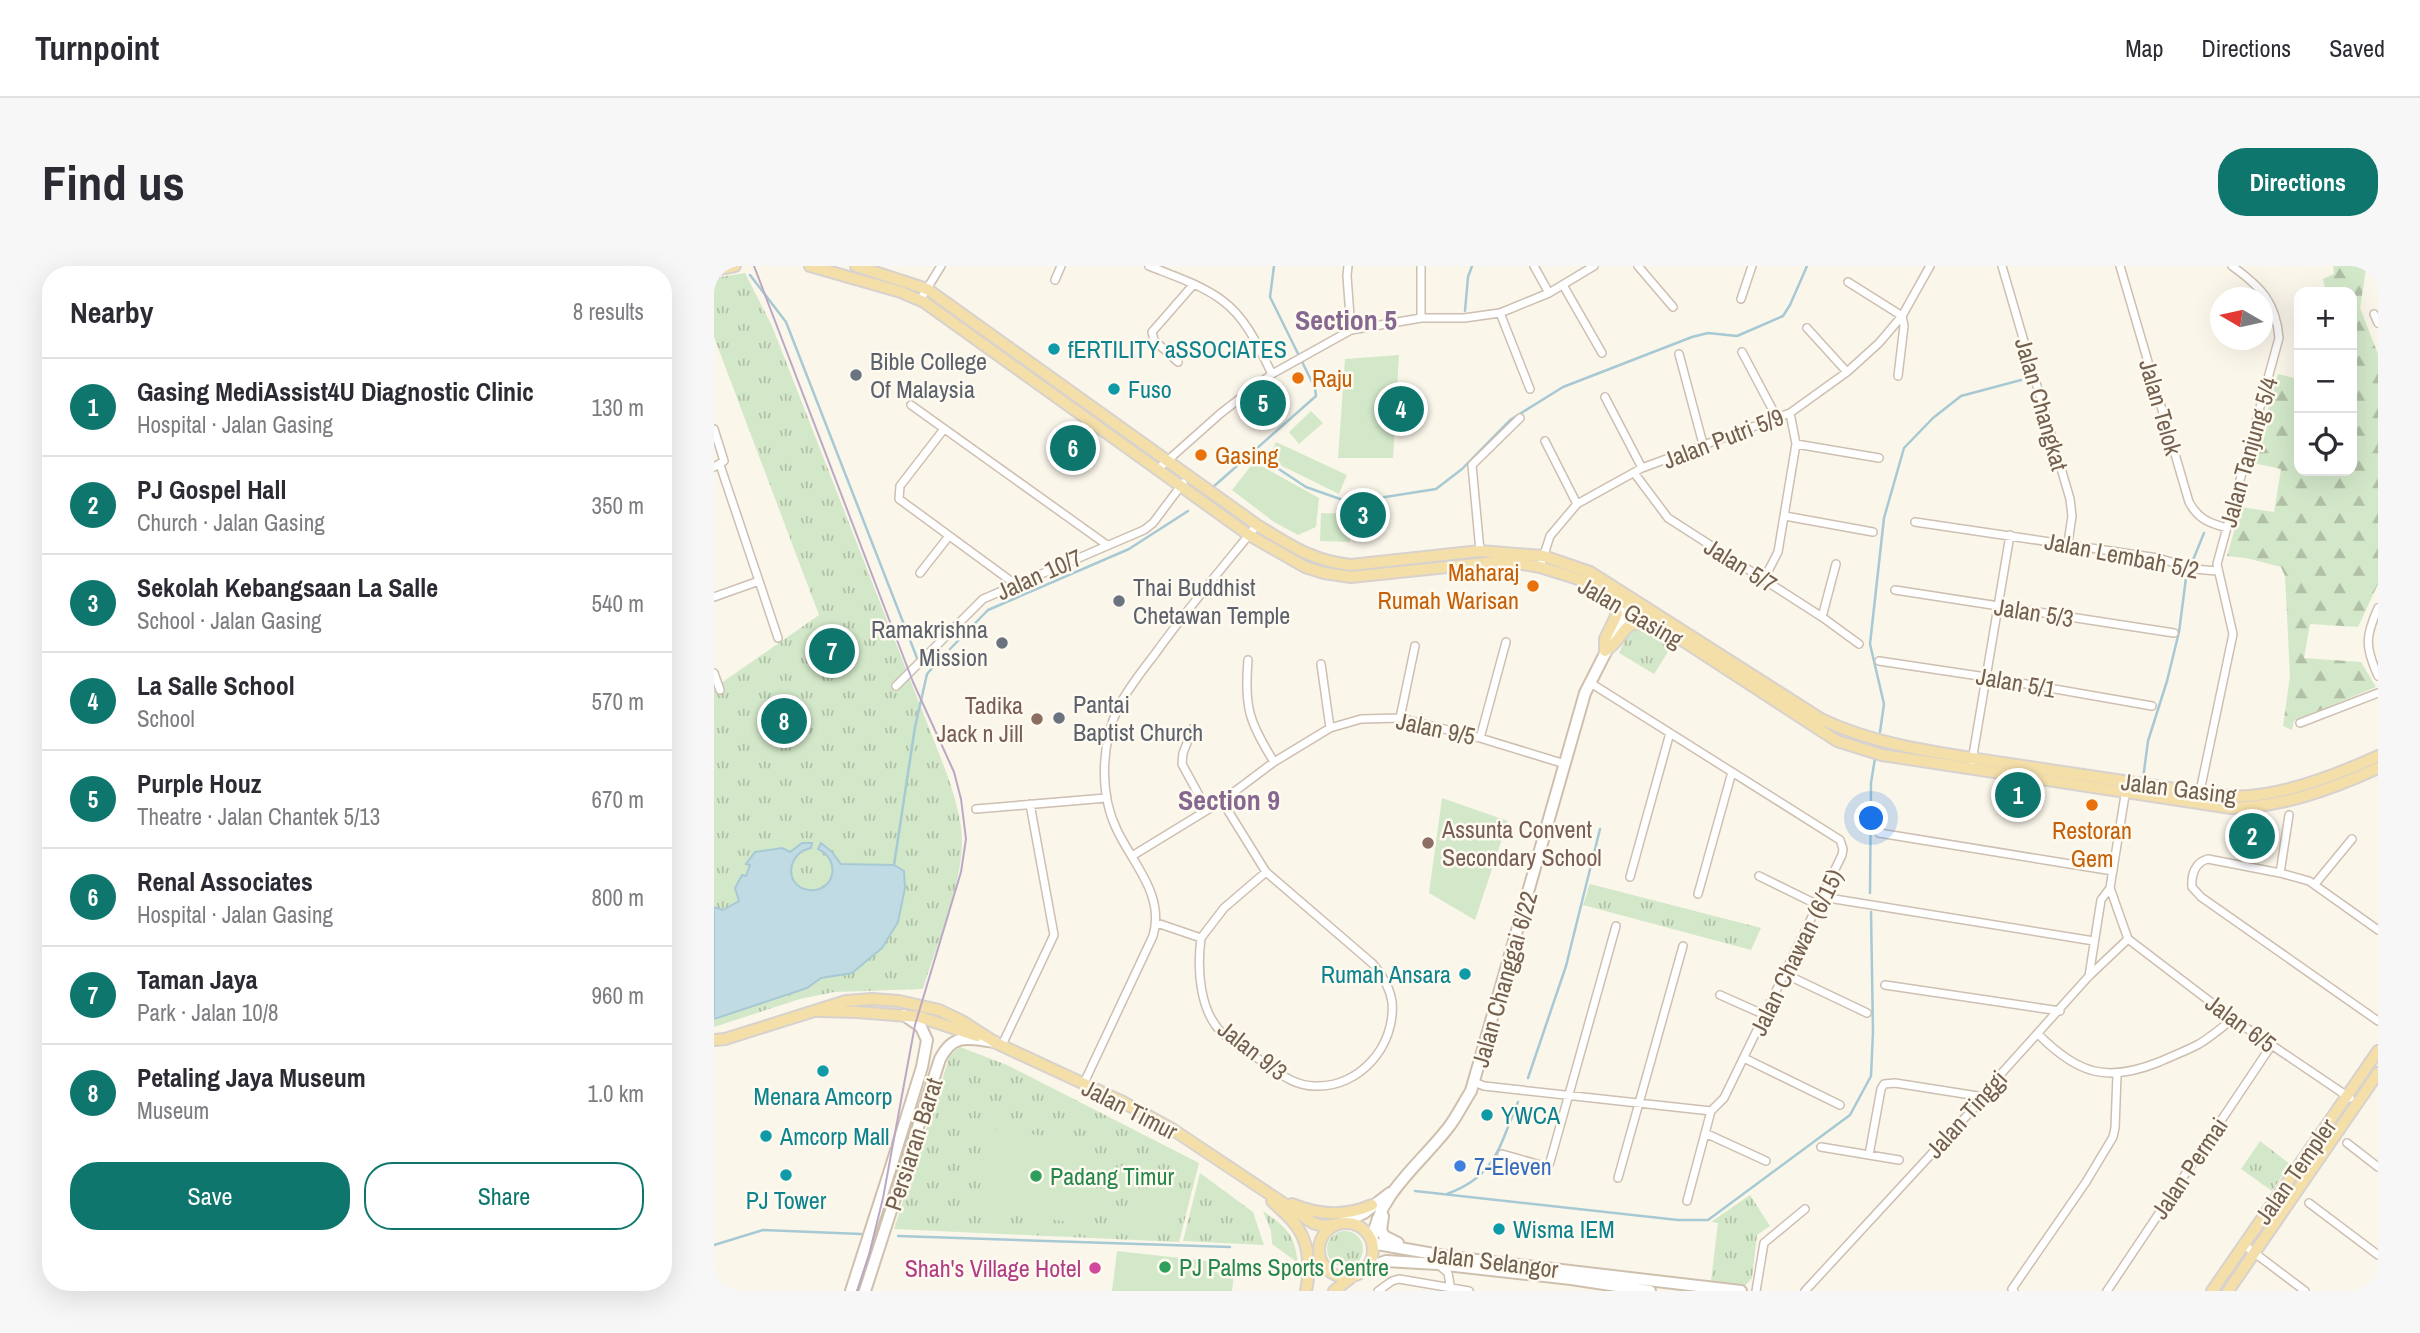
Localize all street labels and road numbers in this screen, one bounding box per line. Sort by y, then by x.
street label: Jalan Changkat [2008,334,2076,475]
street label: Jalan Telok [2132,355,2190,459]
street label: Jalan Tanjung 5/4 [2211,373,2285,531]
street label: Jalan Putri 5/9 [1658,400,1788,476]
street label: Jalan Lembah 5/2 [2042,524,2202,586]
street label: Jalan 5/7 [1699,530,1783,600]
street label: Jalan 10/7 [991,541,1087,607]
street label: Jalan Gasing [1573,569,1689,655]
street label: Jalan 5/3 [1992,590,2076,634]
street label: Jalan 5/1 [1974,659,2058,705]
street label: Jalan 9/5 [1394,704,1478,752]
street label: Jalan Gasing [2119,765,2239,811]
street label: Jalan Chawan (6/15) [1742,863,1850,1041]
street label: Jalan Changgai 6/22 [1464,887,1544,1071]
street label: Jalan 6/5 [2199,987,2283,1059]
street label: Jalan 9/3 [1212,1013,1294,1087]
street label: Jalan Tinggi [1918,1063,2014,1165]
street label: Jalan Timur [1077,1071,1184,1147]
street label: Persiaran Barat [876,1073,950,1214]
street label: Jalan Permai [2143,1111,2235,1225]
street label: Jalan Templer [2247,1111,2343,1230]
street label: Jalan Selangor [1426,1237,1561,1285]

